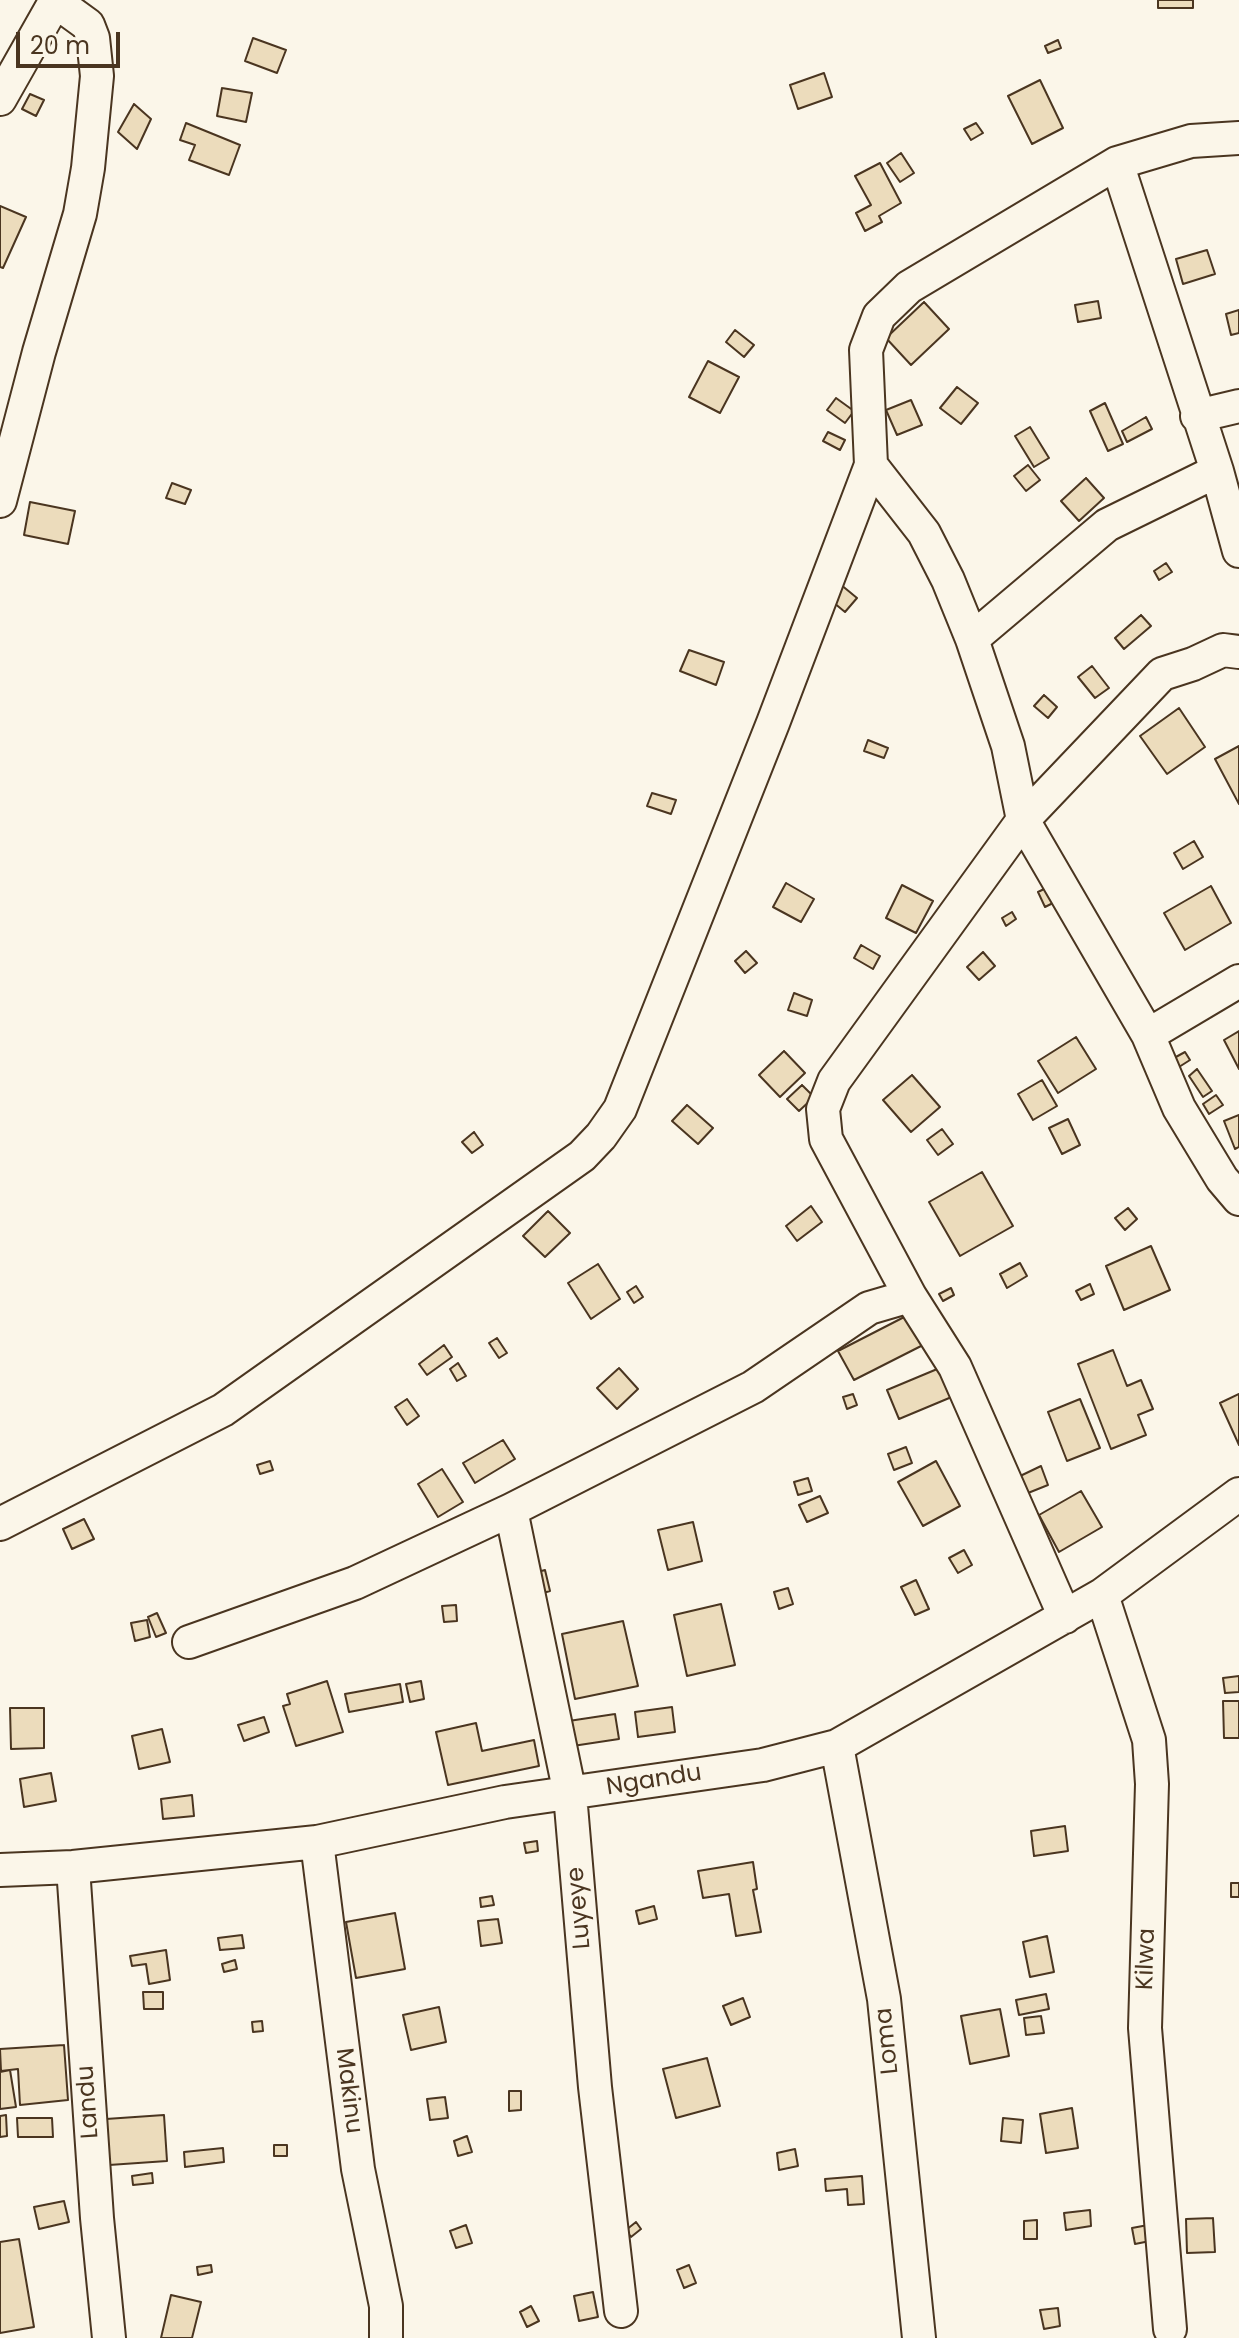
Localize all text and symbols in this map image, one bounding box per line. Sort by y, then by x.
scale bar [20,16,124,66]
text: 20 m [30,29,90,62]
street label: Ngandu [604,1759,704,1803]
street label: Luyeye [562,1866,598,1950]
street label: Kilwa [1132,1927,1162,1991]
street label: Loma [870,2006,906,2076]
street label: Makinu [328,2047,368,2135]
street label: Landu [72,2064,106,2140]

